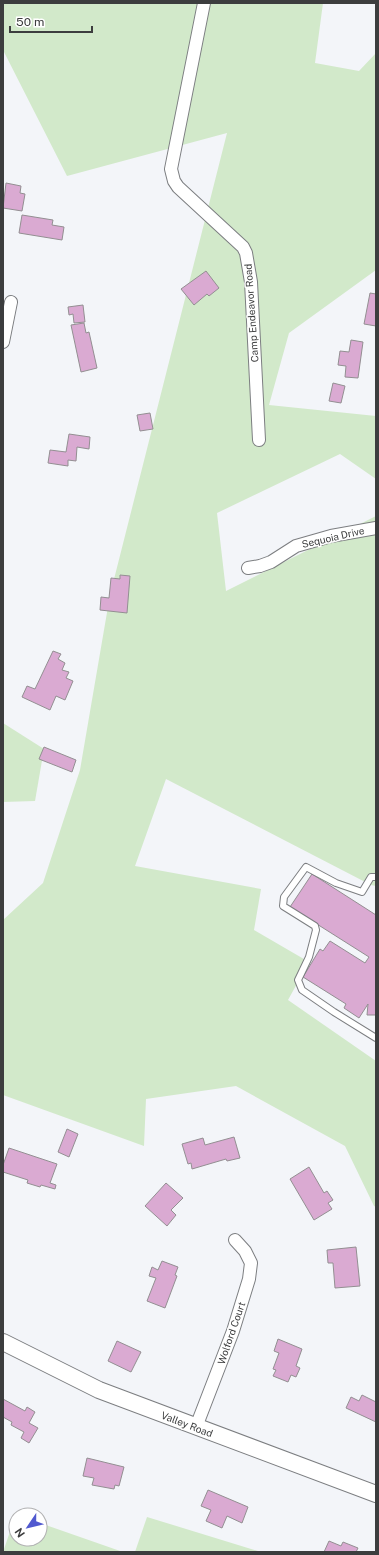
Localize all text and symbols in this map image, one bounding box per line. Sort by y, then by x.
scale bar [10,8,92,34]
text: 50 m [16,15,44,29]
street label: Camp Endeavor Road [242,263,260,363]
street label: Sequoia Drive [300,524,366,550]
street label: Wolford Court [215,1300,247,1366]
street label: Valley Road [159,1409,215,1439]
north arrow [8,1507,48,1547]
text: N [12,1526,27,1540]

